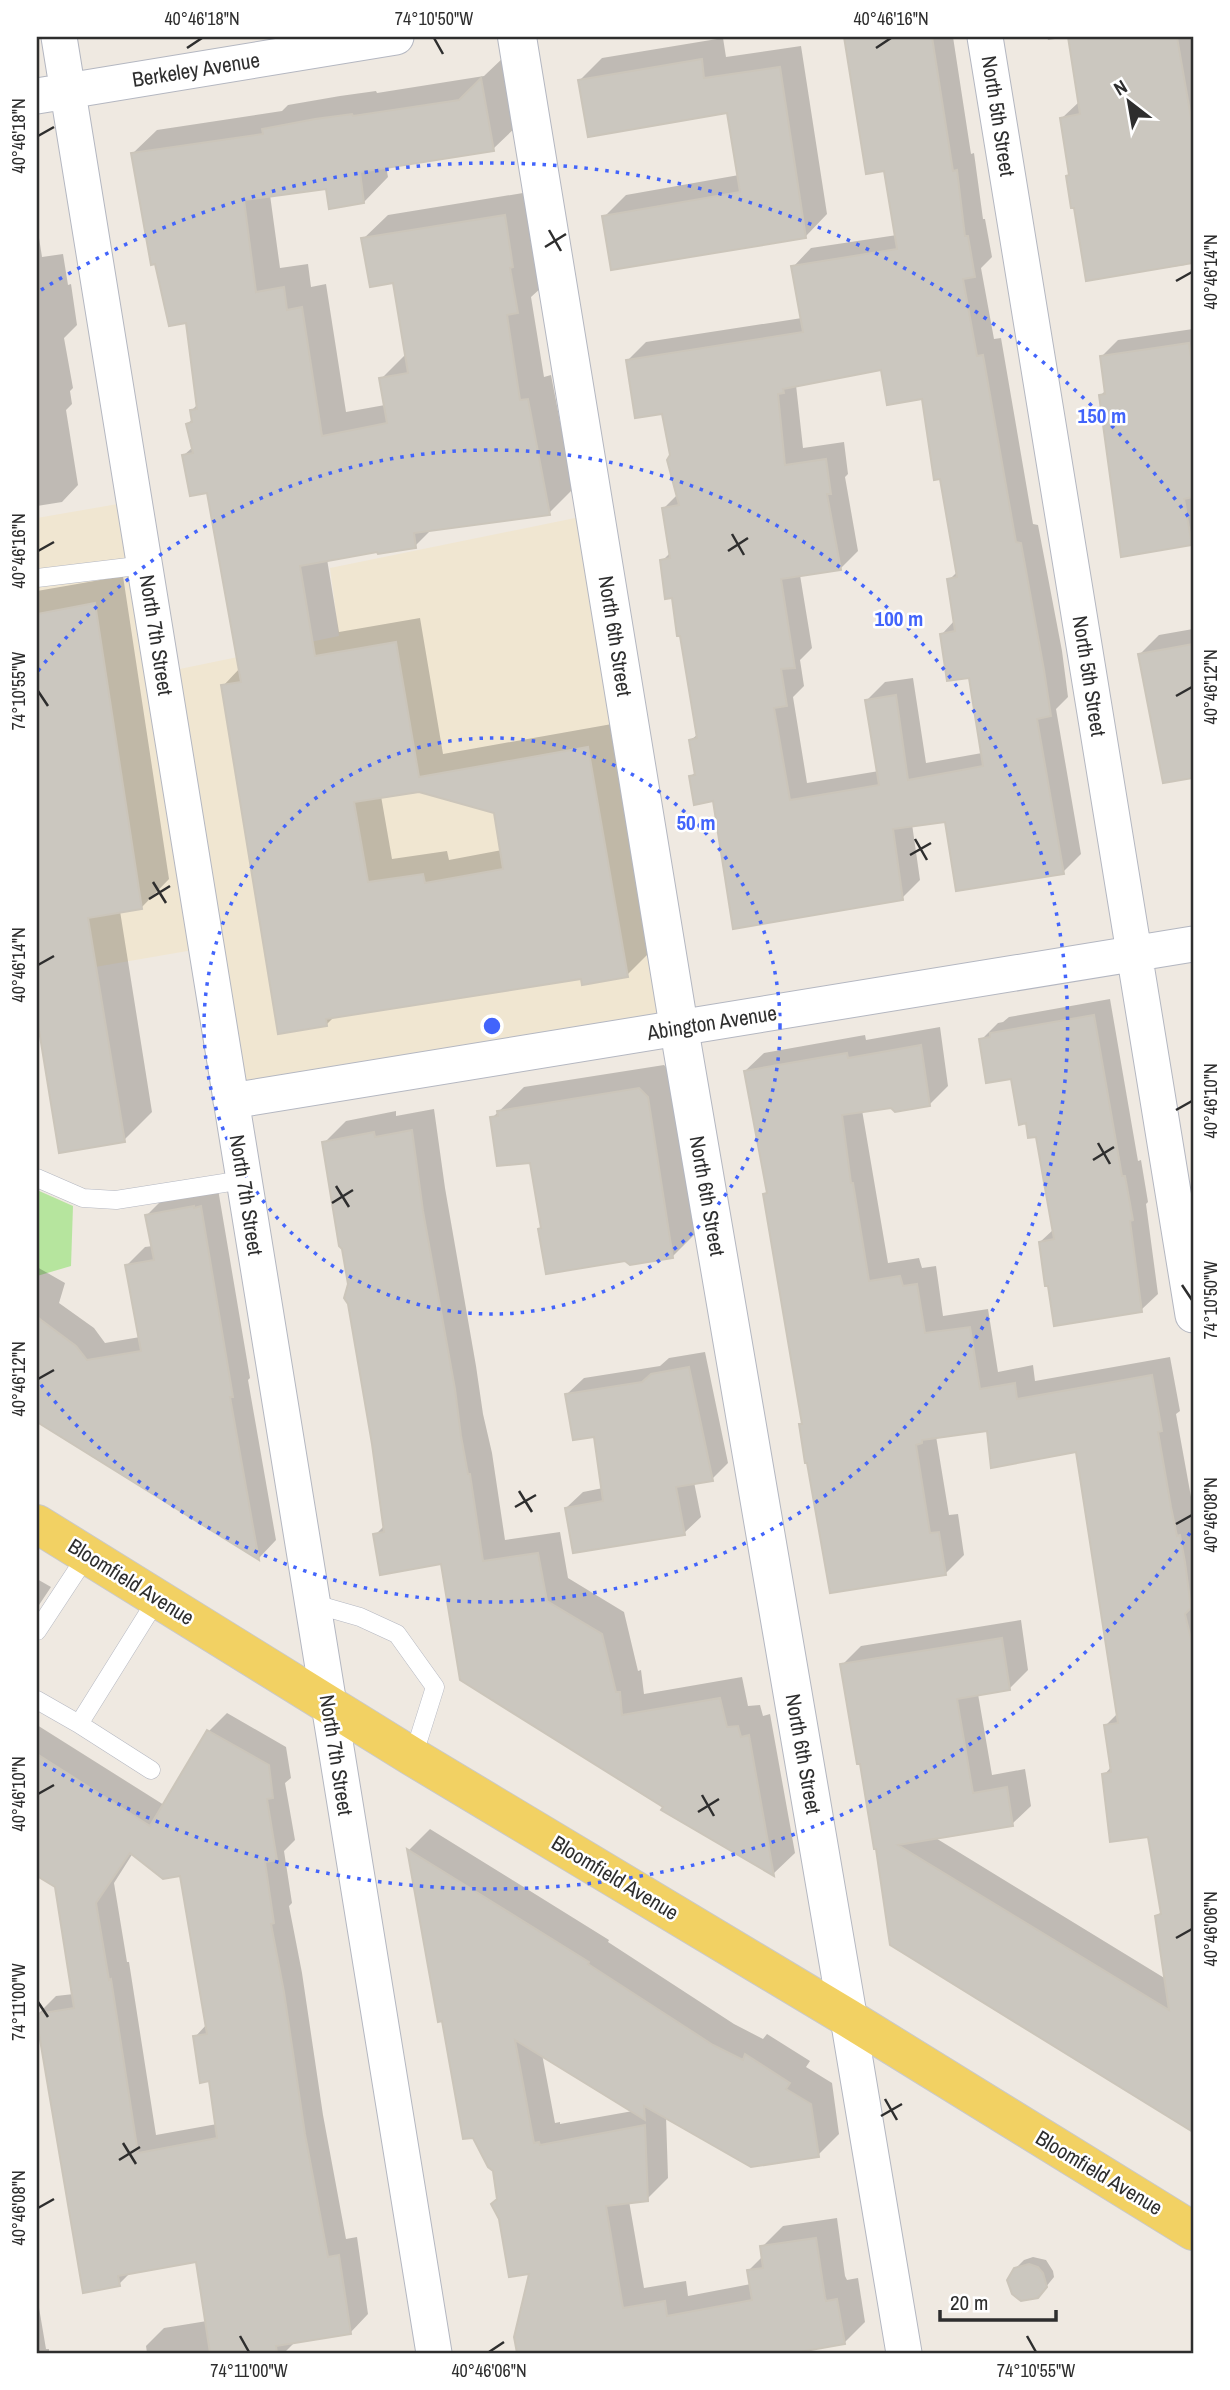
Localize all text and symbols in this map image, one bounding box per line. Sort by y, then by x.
text: 40°46'18"N [164,6,240,31]
text: 74°10'50"W [395,6,473,31]
text: 40°46'16"N [853,6,929,31]
street label: Berkeley Avenue [130,45,262,94]
street label: North 5th Street [975,54,1022,178]
north arrow [1094,66,1164,136]
text: N [1109,73,1132,101]
text: 40°46'18"N [6,98,31,174]
text: 40°46'14"N [1198,234,1223,310]
text: 150 m [1078,401,1126,430]
text: 40°46'16"N [6,513,31,589]
street label: North 7th Street [133,573,180,697]
street label: North 6th Street [592,574,639,698]
text: 100 m [875,604,923,633]
street label: North 5th Street [1066,614,1113,738]
text: 40°46'12"N [1198,649,1223,725]
text: 74°10'55"W [6,652,31,730]
text: 50 m [676,808,716,837]
text: 40°46'14"N [6,927,31,1003]
street label: Abington Avenue [644,998,779,1047]
centre of rings [480,1014,504,1038]
text: 40°46'10"N [1198,1063,1223,1139]
street label: North 7th Street [223,1133,270,1257]
street label: North 6th Street [683,1134,732,1258]
text: 74°10'50"W [1198,1261,1223,1339]
text: 40°46'12"N [6,1341,31,1417]
text: 40°46'08"N [1198,1477,1223,1553]
street label: Bloomfield Avenue [63,1531,200,1632]
street label: North 6th Street [779,1692,828,1816]
street label: North 7th Street [313,1693,360,1817]
text: 40°46'10"N [6,1756,31,1832]
street label: Bloomfield Avenue [546,1828,684,1927]
text: 40°46'06"N [1198,1891,1223,1967]
text: 74°11'00"W [6,1963,31,2041]
street label: Bloomfield Avenue [1030,2123,1168,2222]
text: 40°46'08"N [6,2170,31,2246]
scale bar [940,2278,1055,2322]
text: 20 m [950,2288,988,2317]
text: 74°11'00"W [210,2358,288,2383]
text: 40°46'06"N [451,2358,527,2383]
text: 74°10'55"W [997,2358,1075,2383]

